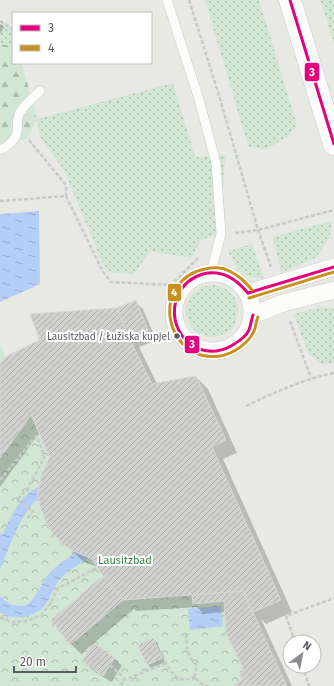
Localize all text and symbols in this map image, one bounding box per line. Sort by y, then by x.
legend [12,12,152,64]
text: 3 [48,21,54,35]
text: 4 [48,41,55,55]
line badge: 3 [304,62,320,82]
text: 3 [308,66,315,79]
line badge: 4 [167,283,182,302]
text: 4 [171,286,177,299]
place label: Lausitzbad / Łužiska kupjel [47,331,170,343]
marker: Lausitzbad / Łužiska kupjel [172,331,182,341]
line badge: 3 [184,335,200,354]
text: 3 [188,338,195,351]
park label: Lausitzbad [98,554,152,567]
north arrow [282,634,322,674]
text: N [300,638,314,653]
scale bar [14,648,76,674]
text: 20 m [20,655,46,669]

